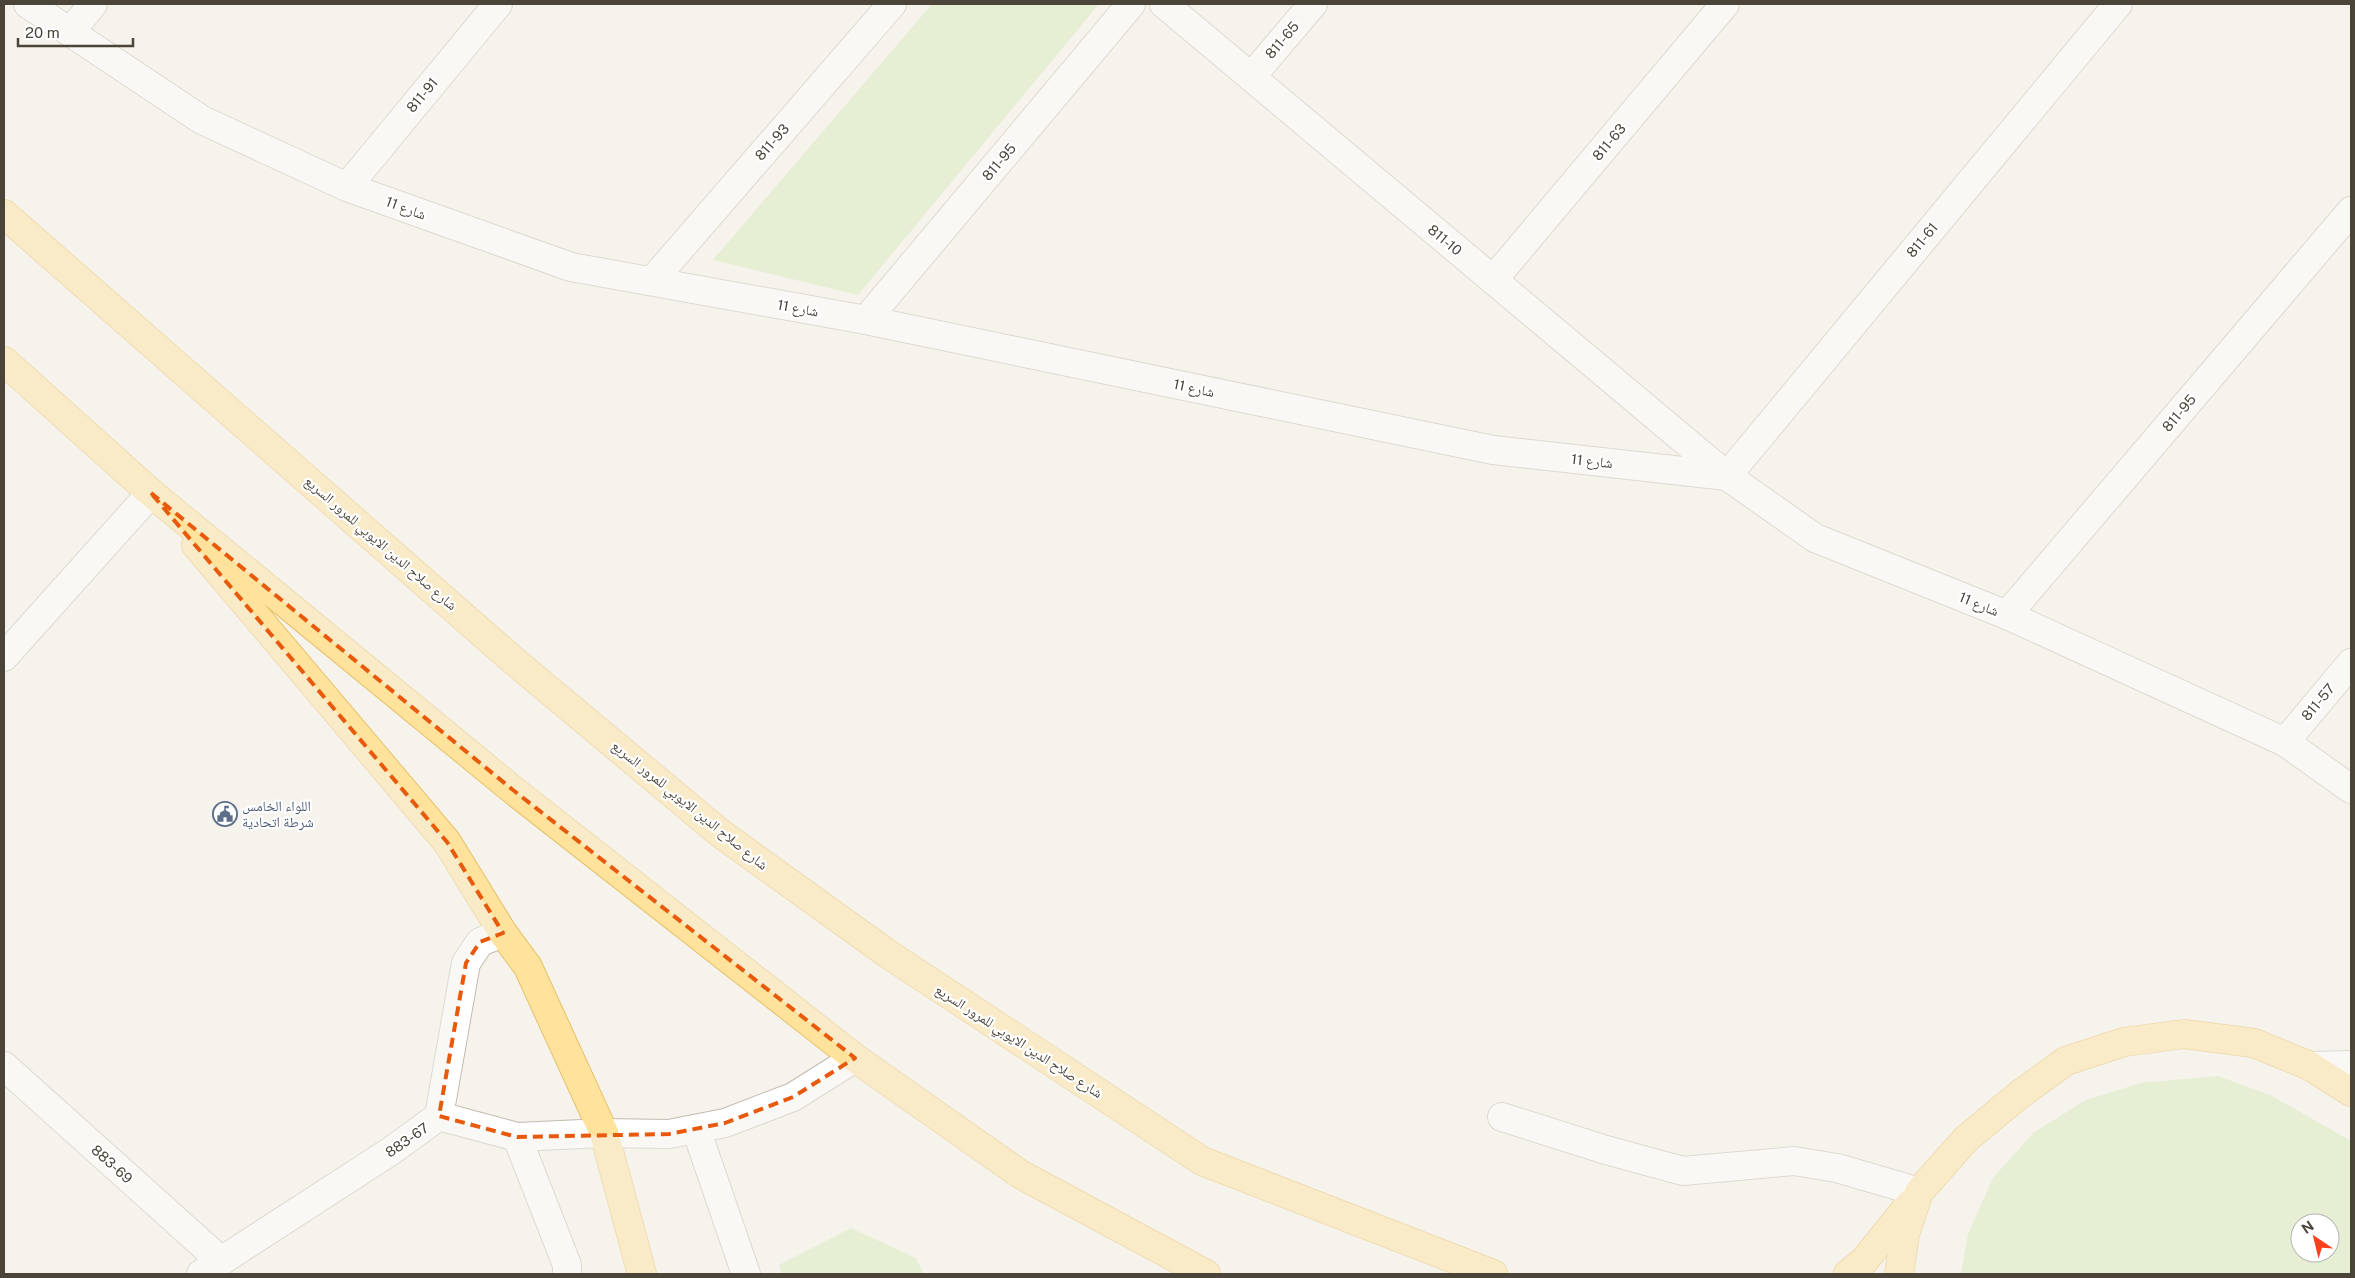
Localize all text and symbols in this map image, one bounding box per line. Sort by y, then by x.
scale bar [18,15,132,47]
street label: 811-65 [1262,18,1302,62]
text: 20 m [25,24,60,41]
street label: 811-91 [403,74,441,116]
street label: 811-93 [752,120,792,164]
street label: 811-63 [1589,120,1629,164]
street label: 811-95 [979,140,1019,184]
street label: شارع 11 [383,193,428,224]
street label: 811-61 [1903,219,1941,261]
street label: 811-10 [1425,221,1465,259]
street label: شارع 11 [776,297,820,321]
street label: شارع 11 [1172,376,1216,402]
street label: 811-95 [2159,391,2199,435]
street label: شارع 11 [1570,451,1613,473]
street label: شارع صلاح الدين الايوبي للمرور السريع [299,473,460,616]
street label: شارع 11 [1956,589,2001,621]
street label: 811-57 [2298,680,2338,724]
street label: شارع صلاح الدين الايوبي للمرور السريع [607,737,771,876]
place label: اللواء الخامس شرطة اتحادية [242,798,314,831]
public building icon: اللواء الخامس شرطة اتحادية [212,801,238,827]
street label: شارع صلاح الدين الايوبي للمرور السريع [931,981,1106,1104]
street label: 883-67 [382,1119,432,1161]
street label: 883-69 [88,1142,136,1187]
north arrow [2290,1213,2340,1263]
text: N [2298,1218,2317,1237]

